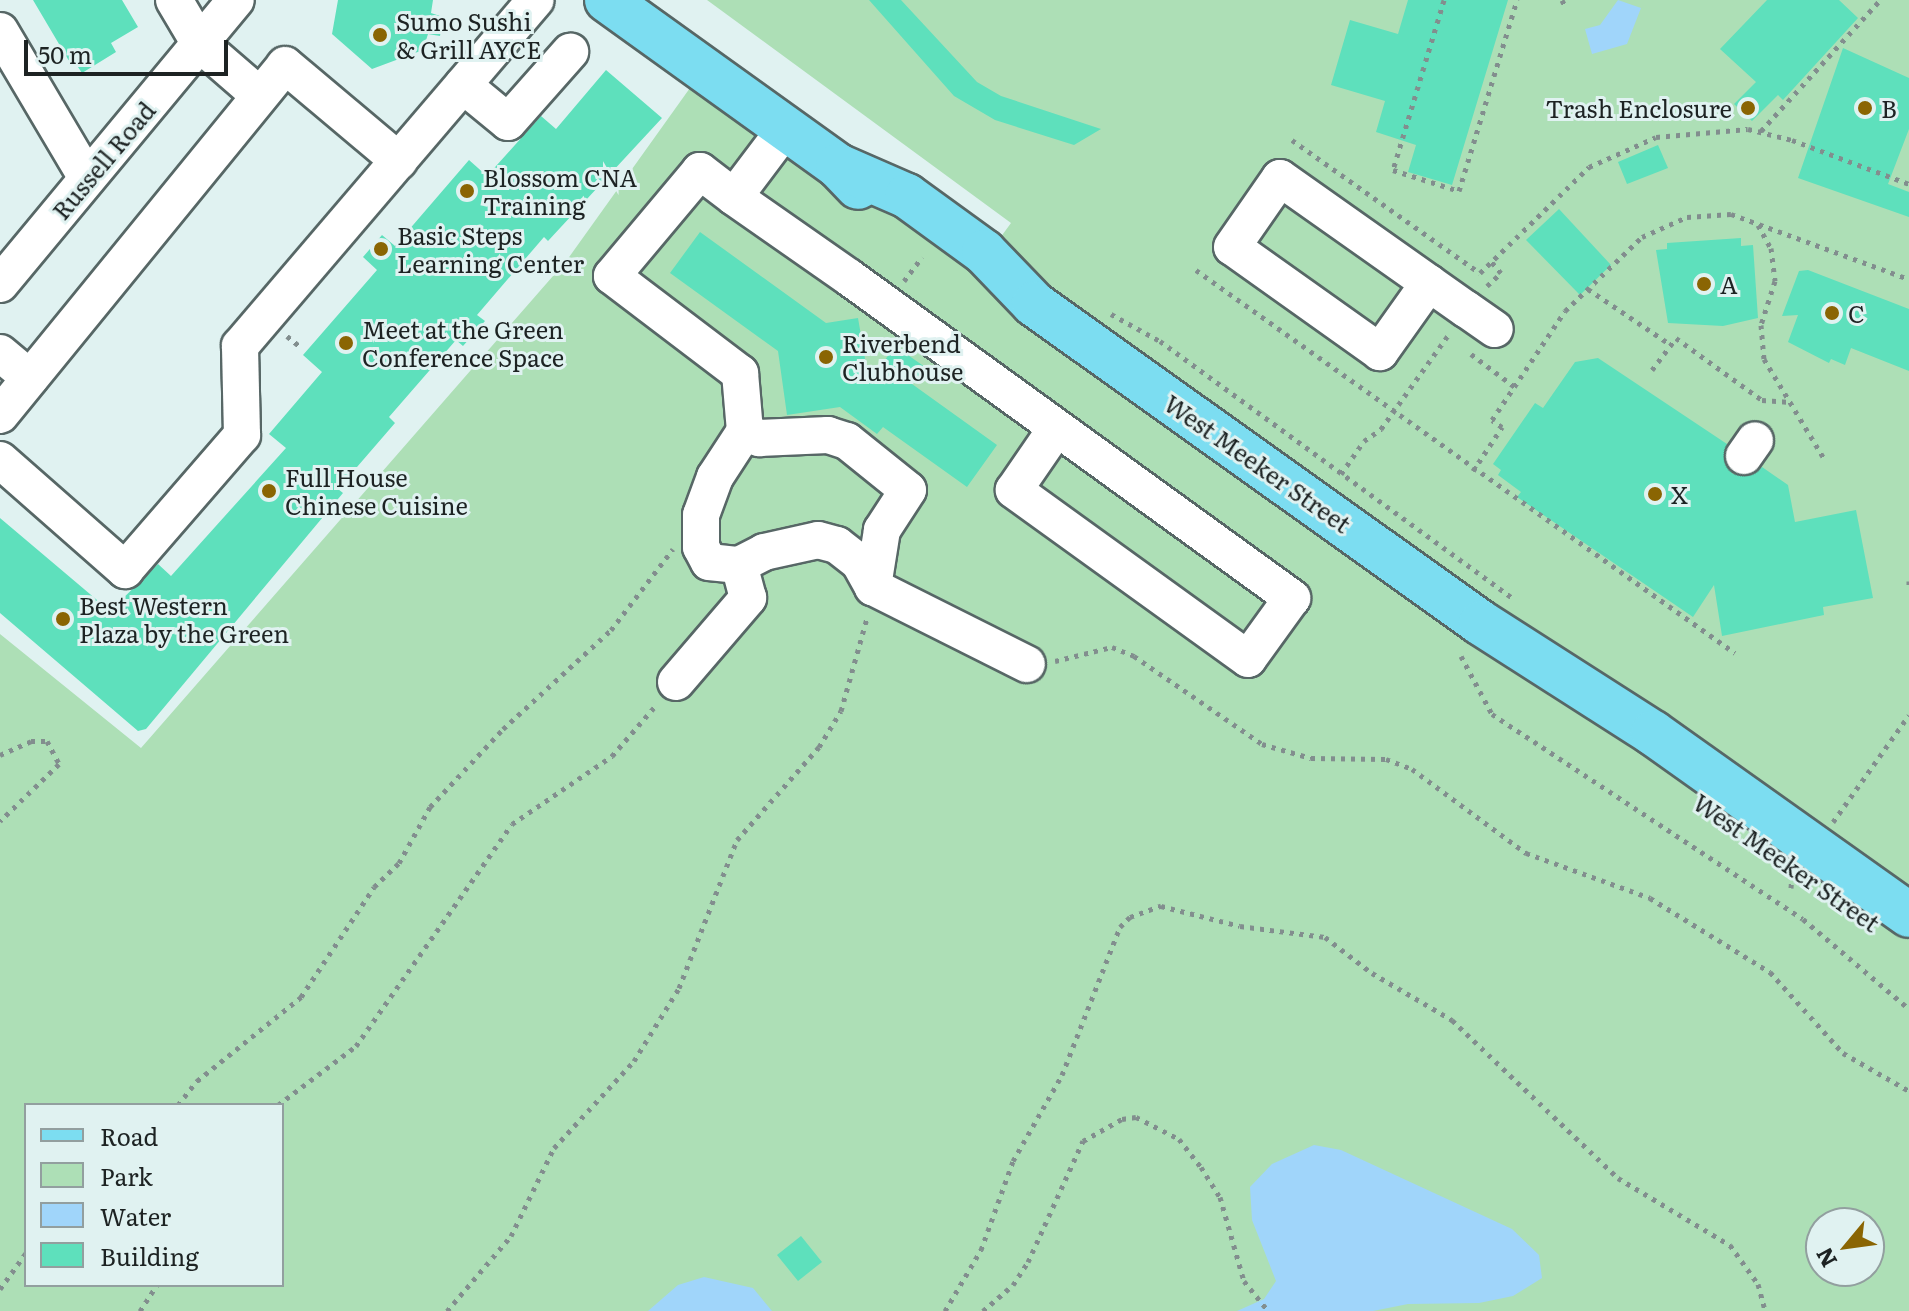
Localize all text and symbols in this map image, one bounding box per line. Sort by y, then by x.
place label: Sumo Sushi & Grill AYCE [396,7,542,63]
scale bar [28,24,232,74]
marker: Sumo Sushi & Grill AYCE [371,26,389,44]
text: 50 m [38,36,92,71]
place label: Trash Enclosure [1545,94,1732,122]
place label: B [1881,94,1897,122]
street label: Russell Road [46,95,160,225]
marker: Trash Enclosure [1739,99,1757,117]
marker: B [1856,99,1874,117]
place label: Blossom CNA Training [483,163,637,219]
marker: Blossom CNA Training [458,182,476,200]
place label: Basic Steps Learning Center [397,221,584,277]
marker: Basic Steps Learning Center [372,240,390,258]
place label: A [1720,270,1738,298]
marker: A [1695,275,1713,293]
place label: C [1848,299,1865,327]
marker: C [1823,304,1841,322]
place label: Meet at the Green Conference Space [362,315,564,371]
place label: Riverbend Clubhouse [842,329,963,385]
marker: Meet at the Green Conference Space [337,334,355,352]
marker: Riverbend Clubhouse [817,348,835,366]
street label: West Meeker Street [1159,388,1357,538]
place label: Full House Chinese Cuisine [285,463,468,519]
place label: X [1671,480,1688,508]
marker: Full House Chinese Cuisine [260,482,278,500]
marker: X [1646,485,1664,503]
place label: Best Western Plaza by the Green [79,591,289,647]
marker: Best Western Plaza by the Green [54,610,72,628]
street label: West Meeker Street [1688,787,1886,937]
legend [24,1103,284,1287]
text: Road [100,1118,158,1153]
text: Park [100,1158,153,1193]
text: Water [100,1198,171,1233]
north arrow [1805,1207,1885,1287]
text: Building [100,1238,199,1273]
text: N [1806,1242,1844,1274]

